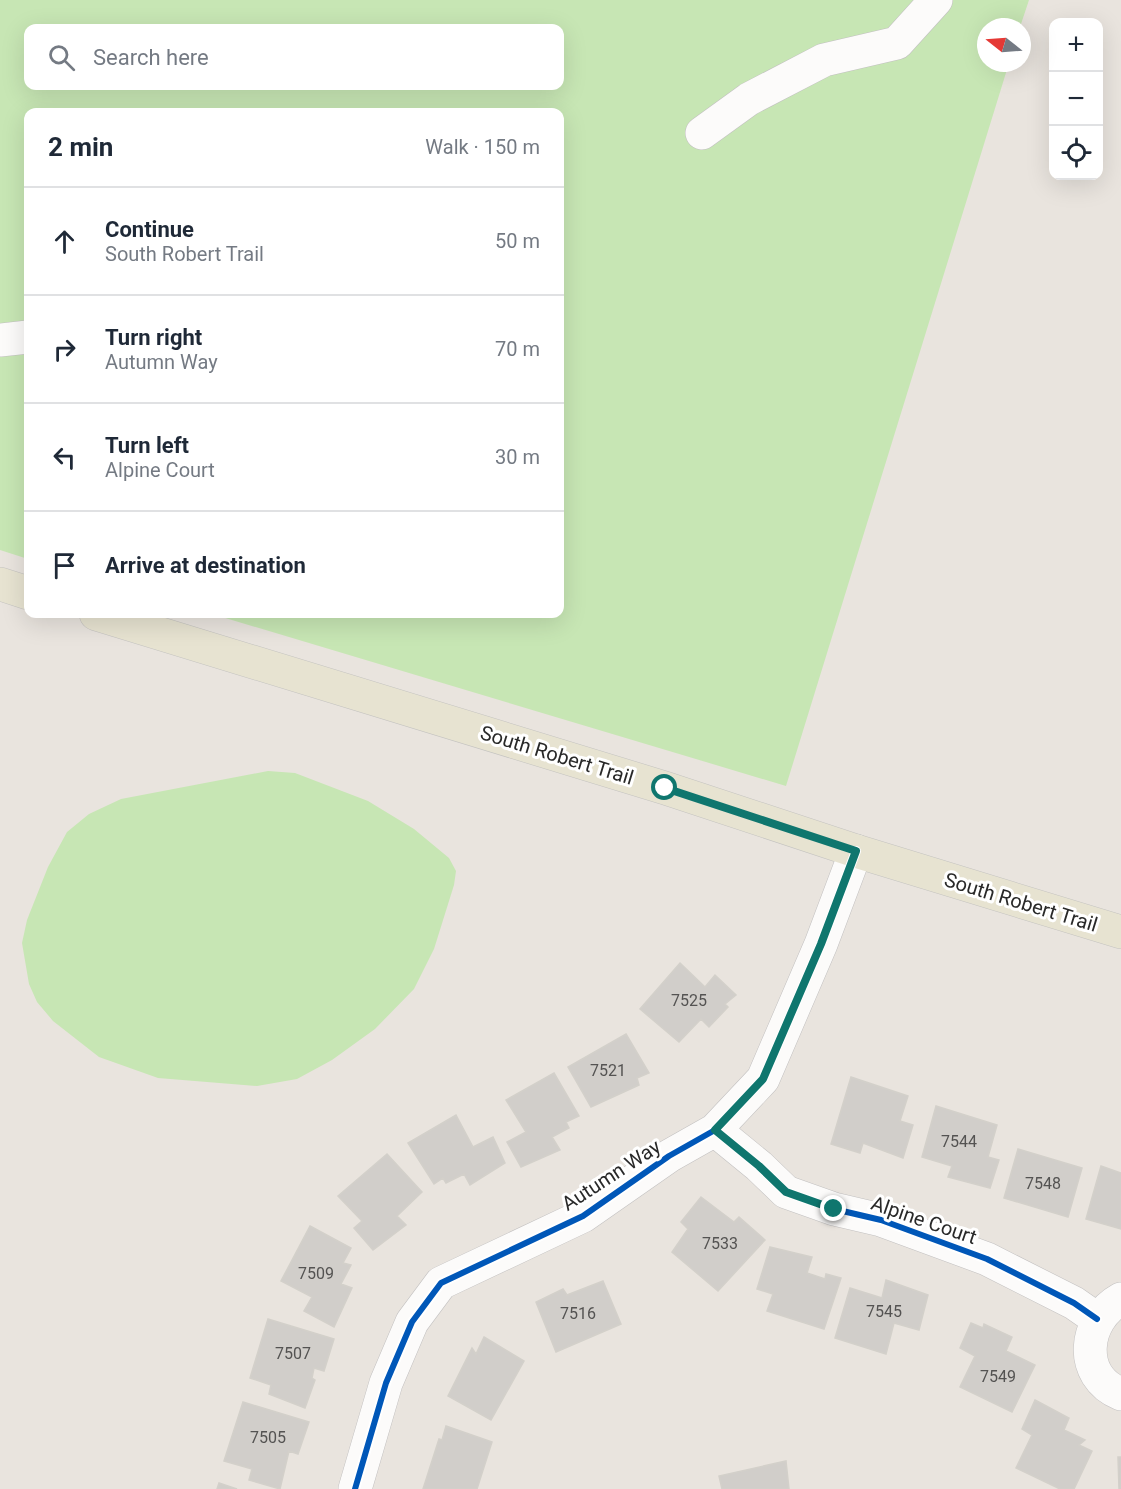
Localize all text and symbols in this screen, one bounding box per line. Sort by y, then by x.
north arrow [977,18,1031,72]
map controls [1049,18,1103,180]
button: + [1049,18,1103,72]
search box [24,24,564,90]
icon: search [45,41,78,74]
text: Search here [93,45,209,70]
button: − [1049,72,1103,126]
button: locate [1049,126,1103,180]
text: 2 min [48,132,113,162]
text: Walk · 150 m [425,135,540,159]
text: Continue [105,217,194,242]
icon: ahead [48,225,81,258]
text: 50 m [495,229,540,253]
text: South Robert Trail [105,242,264,266]
text: Turn right [105,325,202,350]
icon: right [48,333,81,366]
text: 70 m [495,337,540,361]
text: Autumn Way [105,350,218,374]
text: Turn left [105,433,189,458]
icon: left [48,441,81,474]
text: 30 m [495,445,540,469]
text: Alpine Court [105,458,215,482]
icon: arrive [48,549,81,582]
text: Arrive at destination [105,553,306,578]
street label: South Robert Trail [477,720,637,790]
route start [651,774,677,800]
street label: South Robert Trail [941,867,1101,937]
house number: 7525 [671,991,707,1010]
house number: 7521 [590,1061,626,1080]
house number: 7544 [941,1132,977,1151]
street label: Autumn Way [557,1134,665,1216]
house number: 7548 [1025,1174,1061,1193]
street label: Alpine Court [868,1191,980,1249]
route end [820,1195,846,1221]
house number: 7533 [702,1234,738,1253]
house number: 7509 [298,1264,334,1283]
house number: 7545 [866,1302,902,1321]
house number: 7516 [560,1304,596,1323]
house number: 7507 [275,1344,311,1363]
house number: 7549 [980,1367,1016,1386]
house number: 7505 [250,1428,286,1447]

